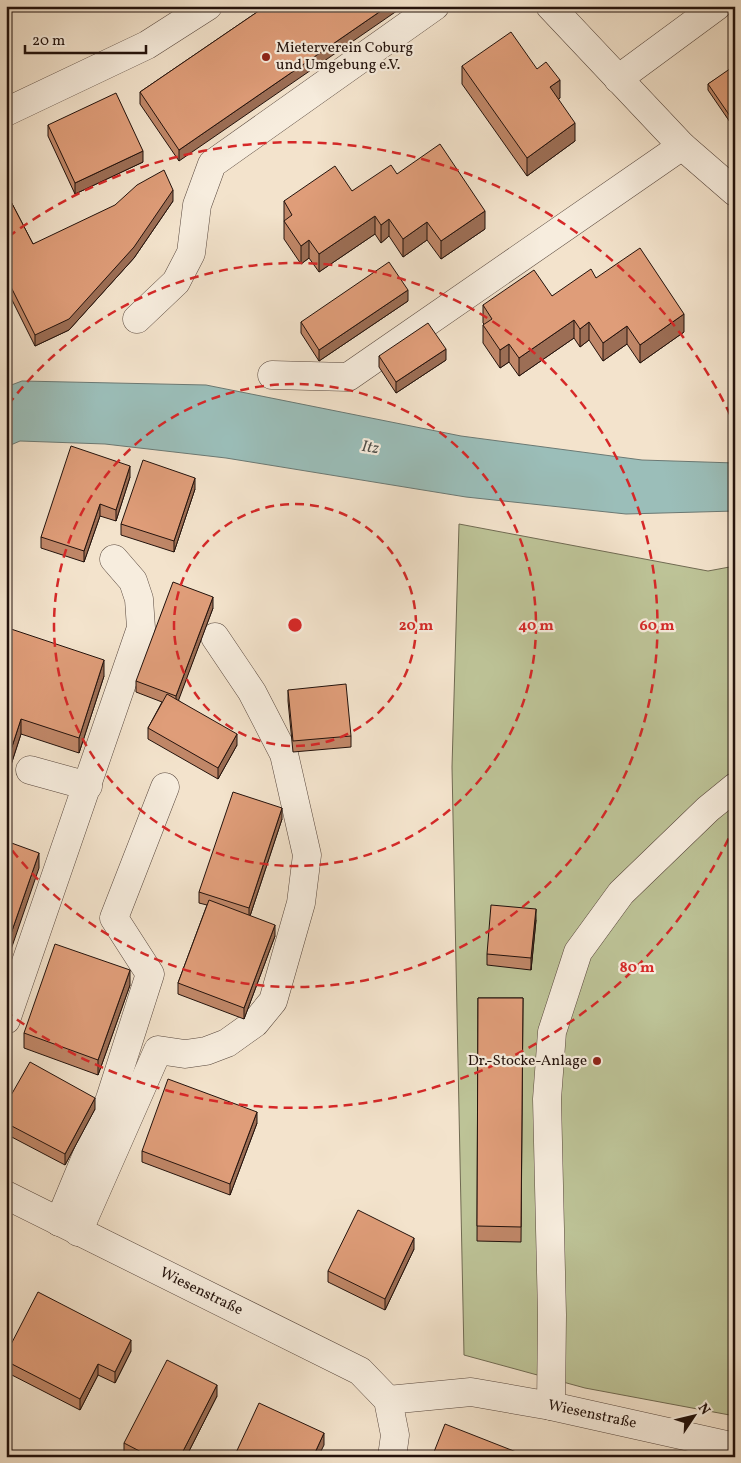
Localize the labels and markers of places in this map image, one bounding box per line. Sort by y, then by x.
place label: Mieterverein Coburg und Umgebung e.V. [276,38,413,76]
marker: Mieterverein Coburg und Umgebung e.V. [260,51,272,63]
centre of rings [286,616,304,634]
place label: Dr.-Stocke-Anlage [468,1051,587,1072]
marker: Dr.-Stocke-Anlage [591,1055,603,1067]

